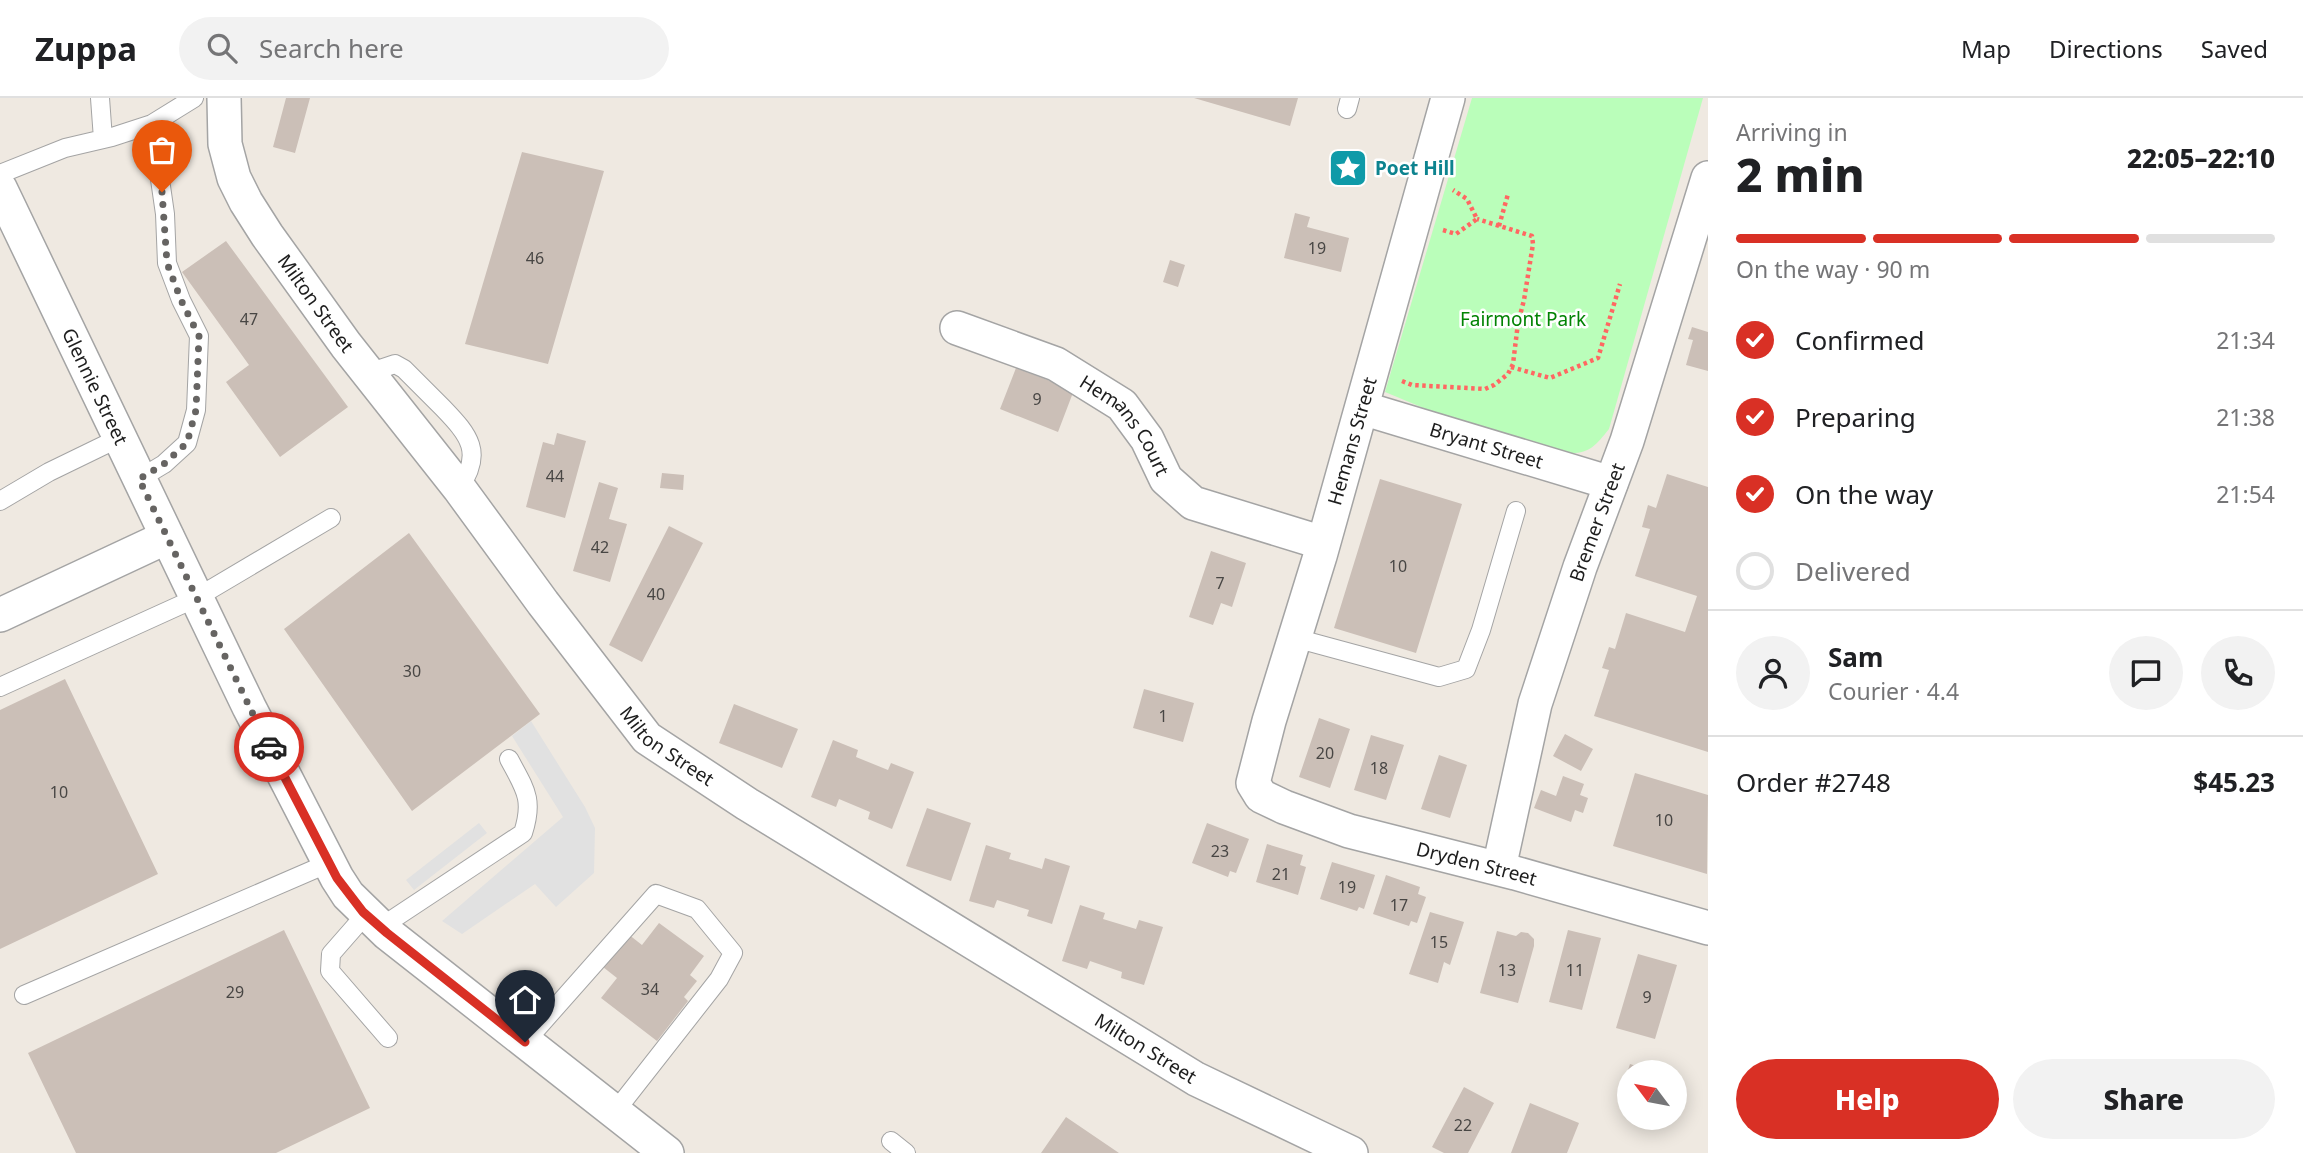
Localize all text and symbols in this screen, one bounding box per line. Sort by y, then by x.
search box [179,17,669,80]
text: Zuppa [35,26,137,71]
icon: search [203,29,241,67]
text: Search here [259,30,404,66]
text: Map [1961,32,2011,65]
text: Directions [2049,32,2163,65]
text: Saved [2201,32,2268,65]
text: Arriving in [1736,116,1848,148]
pin [132,120,192,192]
icon: bag [143,131,181,169]
text: 22:05–22:10 [2127,140,2275,176]
text: 2 min [1736,143,1865,205]
place icon: Poet Hill [1327,147,1369,189]
place label: Poet Hill [1375,155,1455,181]
house number: 19 [1308,237,1326,259]
house number: 46 [526,247,544,269]
street label: Milton Street [272,249,360,358]
text: On the way · 90 m [1736,253,1930,285]
park label: Fairmont Park [1460,306,1586,332]
house number: 47 [240,308,258,330]
icon: check [1736,321,1774,359]
text: Confirmed [1795,322,1925,358]
street label: Glennie Street [56,324,134,449]
text: 21:34 [2216,324,2275,356]
street label: Hemans Court [1075,369,1176,480]
street label: Hemans Street [1321,374,1383,508]
house number: 9 [1032,388,1042,410]
icon: check [1736,398,1774,436]
text: Preparing [1795,399,1916,435]
text: 21:38 [2216,401,2275,433]
street label: Bryant Street [1427,416,1546,475]
street label: Bremer Street [1563,459,1631,585]
house number: 44 [546,465,564,487]
icon: check [1736,475,1774,513]
text: On the way [1795,476,1933,512]
text: 21:54 [2216,478,2275,510]
house number: 42 [591,536,609,558]
text: Delivered [1795,553,1911,589]
house number: 10 [1389,555,1407,577]
house number: 7 [1215,572,1225,594]
house number: 40 [647,583,665,605]
button: person [1736,636,1810,710]
button: chat [2109,636,2183,710]
button: phone [2201,636,2275,710]
text: Sam [1828,639,1883,675]
house number: 30 [403,660,421,682]
text: Courier · 4.4 [1828,675,1959,707]
street label: Milton Street [614,701,719,792]
house number: 1 [1158,705,1168,727]
courier [234,712,304,782]
icon: car [250,728,288,766]
house number: 20 [1316,742,1334,764]
house number: 18 [1370,757,1388,779]
text: Order #2748 [1736,764,1891,800]
text: $45.23 [2193,764,2275,800]
house number: 10 [50,781,68,803]
house number: 10 [1655,809,1673,831]
street label: Dryden Street [1414,836,1540,892]
house number: 23 [1211,840,1229,862]
house number: 21 [1272,863,1290,885]
house number: 19 [1338,876,1356,898]
house number: 17 [1390,894,1408,916]
house number: 15 [1430,931,1448,953]
house number: 13 [1498,959,1516,981]
house number: 11 [1566,959,1584,981]
pin [495,970,555,1042]
house number: 34 [641,978,659,1000]
house number: 29 [226,981,244,1003]
icon: home [506,981,544,1019]
house number: 9 [1642,986,1652,1008]
street label: Milton Street [1090,1007,1202,1089]
button: Help [1736,1059,1999,1139]
button: Share [2013,1059,2275,1139]
north arrow [1617,1060,1687,1130]
map controls [1617,1060,1687,1130]
house number: 22 [1454,1114,1472,1136]

